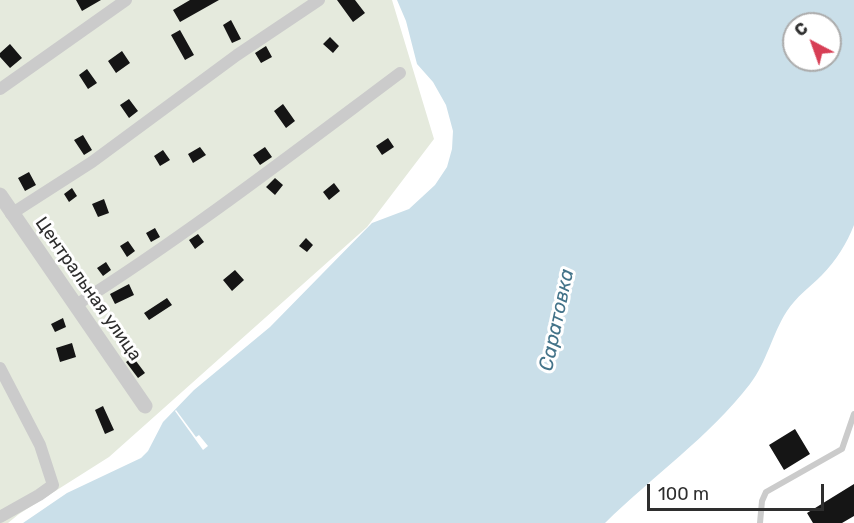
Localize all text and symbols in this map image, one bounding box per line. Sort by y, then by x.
north arrow [782,12,842,72]
text: С [791,19,812,40]
street label: Центральная улица [30,213,146,365]
water label: Саратовка [534,267,580,373]
scale bar [650,472,827,510]
text: 100 m [658,483,709,505]

